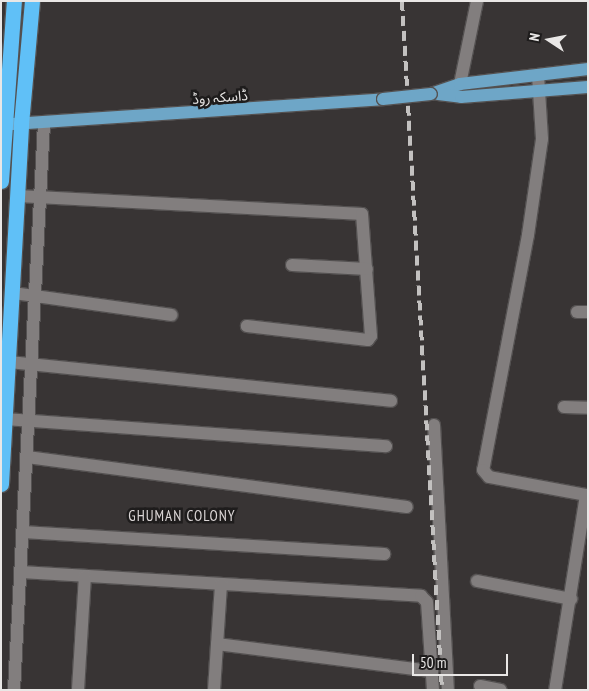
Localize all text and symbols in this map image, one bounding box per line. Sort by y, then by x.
north arrow [524,15,574,65]
text: N [525,32,544,43]
street label: ڈاسکہ روڈ [192,87,248,107]
district label: GHUMAN COLONY [127,507,237,525]
scale bar [414,644,510,676]
text: 50 m [420,653,446,672]

